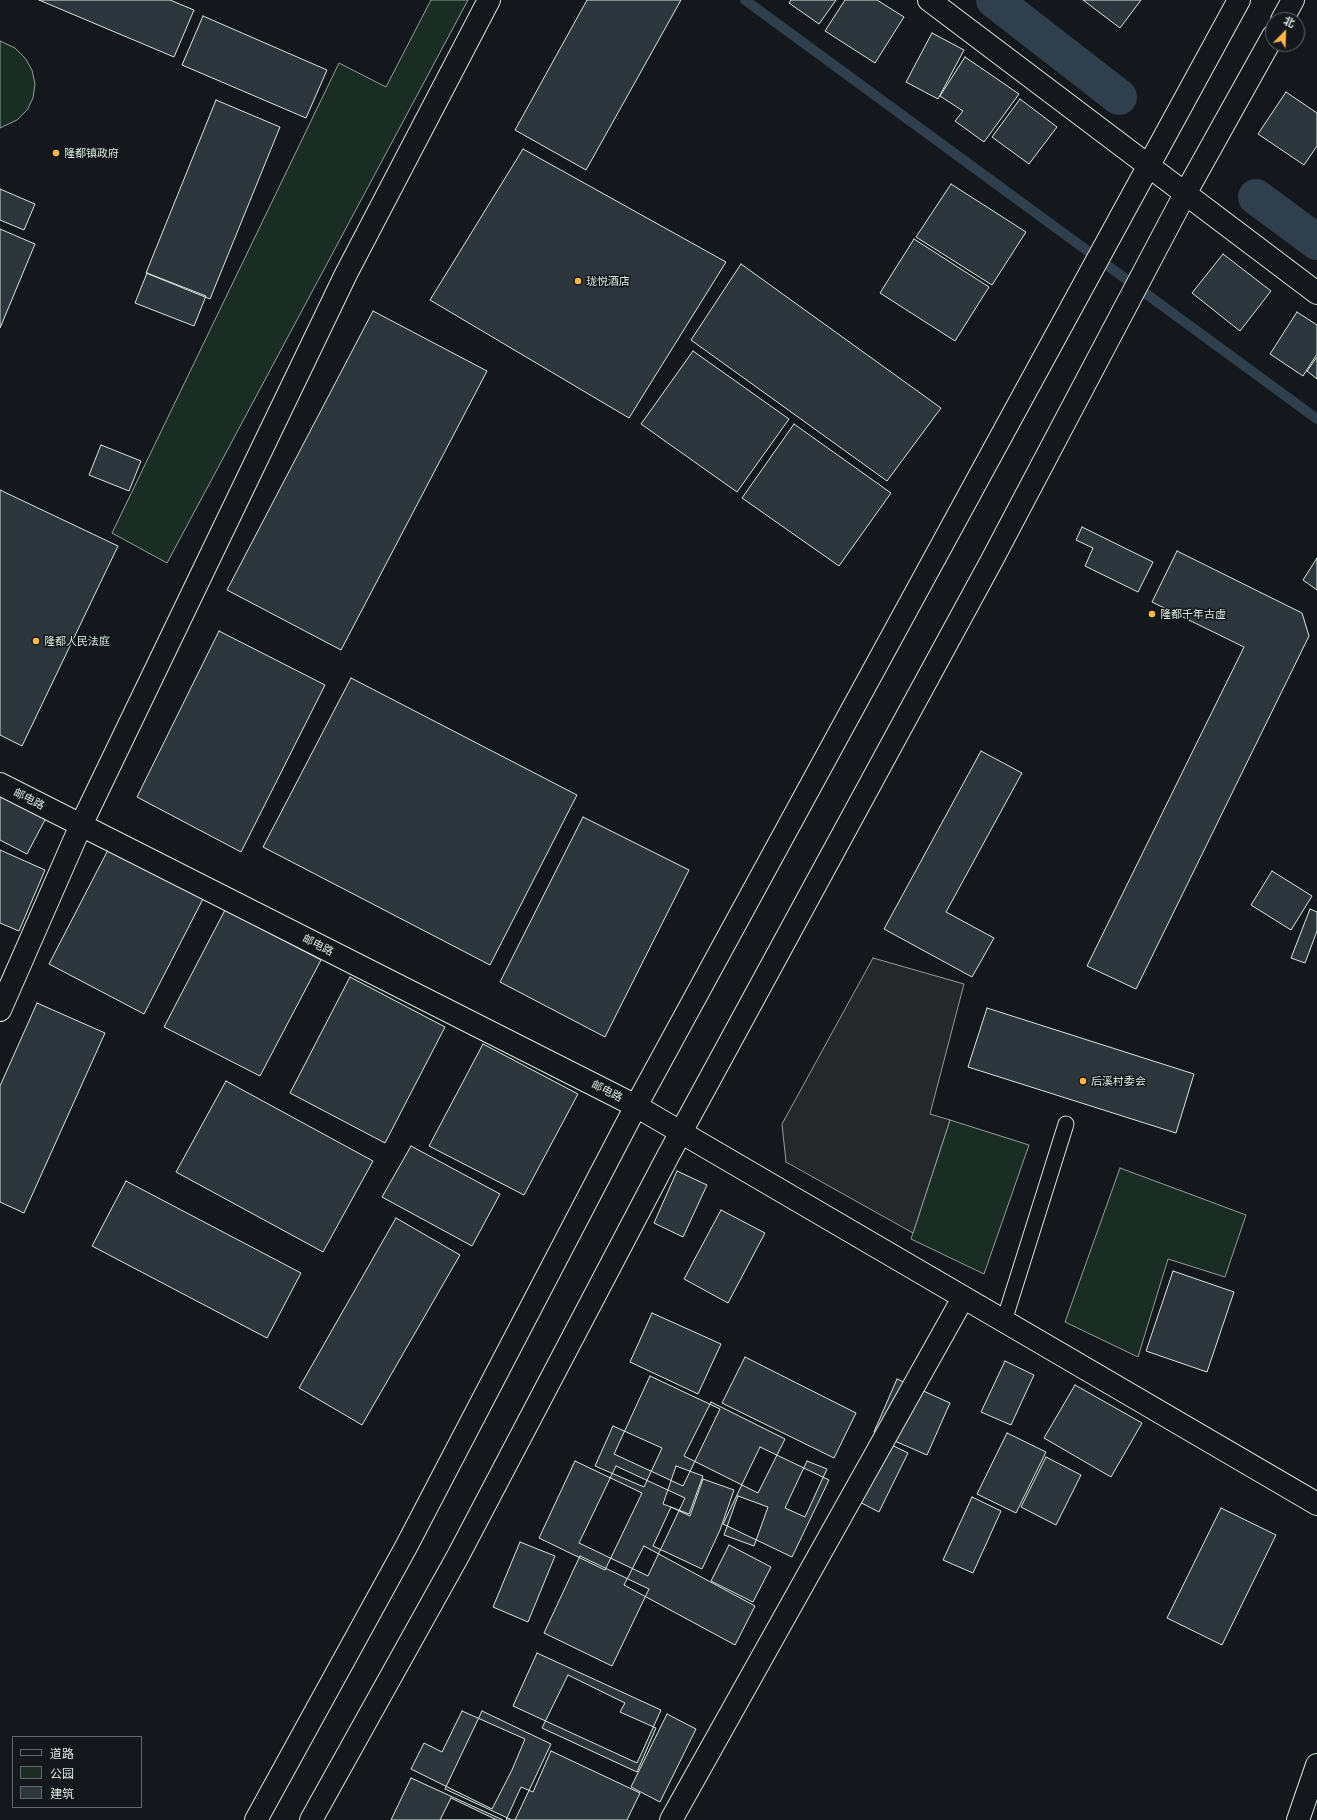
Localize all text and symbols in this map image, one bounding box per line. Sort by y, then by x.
north arrow [1265,12,1305,52]
text: 北 [1282,13,1297,30]
place label: 隆都镇政府 [64,146,119,160]
marker: 隆都镇政府 [51,148,61,158]
place label: 珑悦酒店 [586,274,630,288]
marker: 珑悦酒店 [573,276,583,286]
place label: 隆都千年古虚 [1160,607,1226,621]
marker: 隆都千年古虚 [1147,609,1157,619]
place label: 隆都人民法庭 [44,634,110,648]
marker: 隆都人民法庭 [31,636,41,646]
street label: 邮电路 [11,786,47,812]
street label: 邮电路 [300,932,336,958]
place label: 后溪村委会 [1091,1074,1146,1088]
marker: 后溪村委会 [1078,1076,1088,1086]
street label: 邮电路 [589,1078,625,1104]
legend [12,1736,142,1808]
text: 道路 [50,1746,74,1760]
text: 公园 [50,1766,74,1780]
text: 建筑 [50,1786,74,1800]

